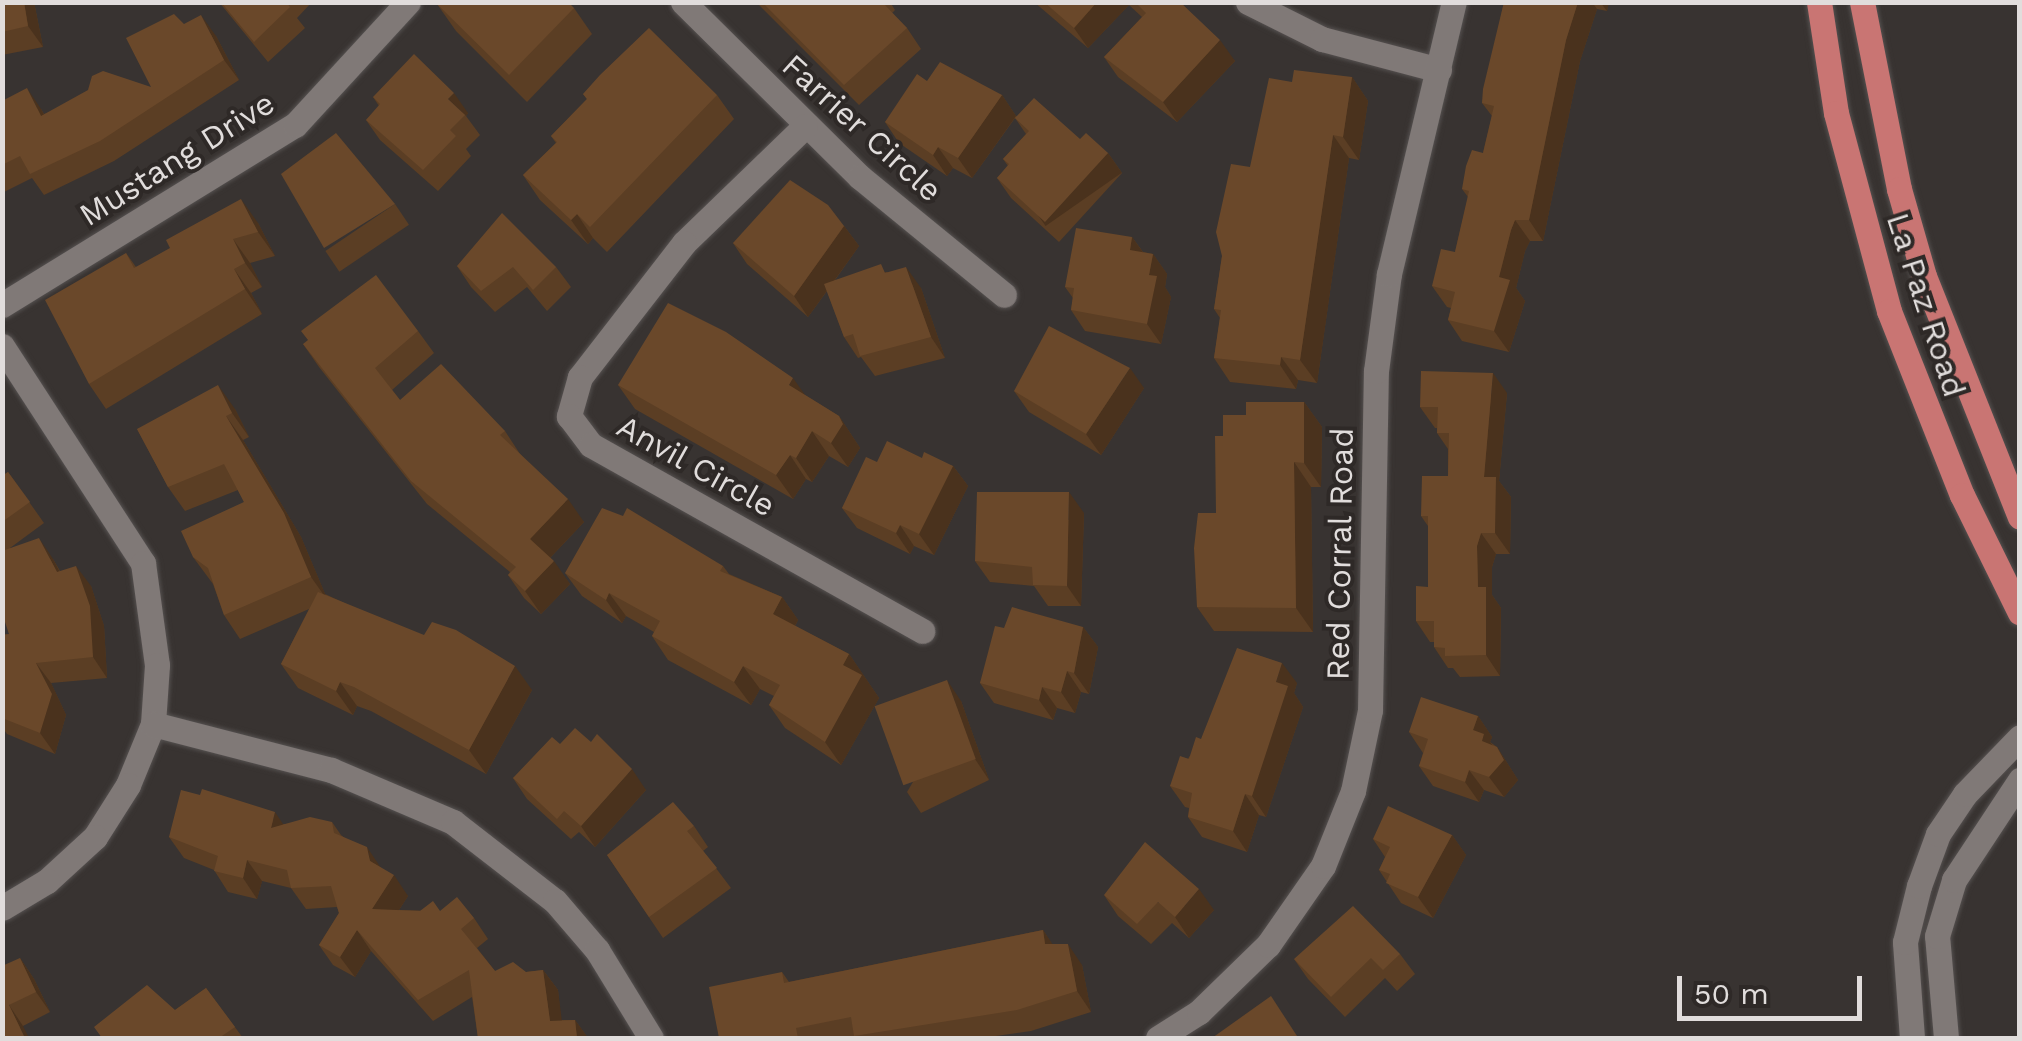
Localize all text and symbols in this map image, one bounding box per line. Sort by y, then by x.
street label: Farrier Circle [774,46,950,210]
street label: Mustang Drive [72,84,282,234]
street label: La Paz Road [1878,208,1974,402]
street label: Anvil Circle [610,407,782,525]
street label: Red Corral Road [1319,427,1361,681]
scale bar [1682,956,1867,1018]
text: 50 m [1694,976,1769,1011]

